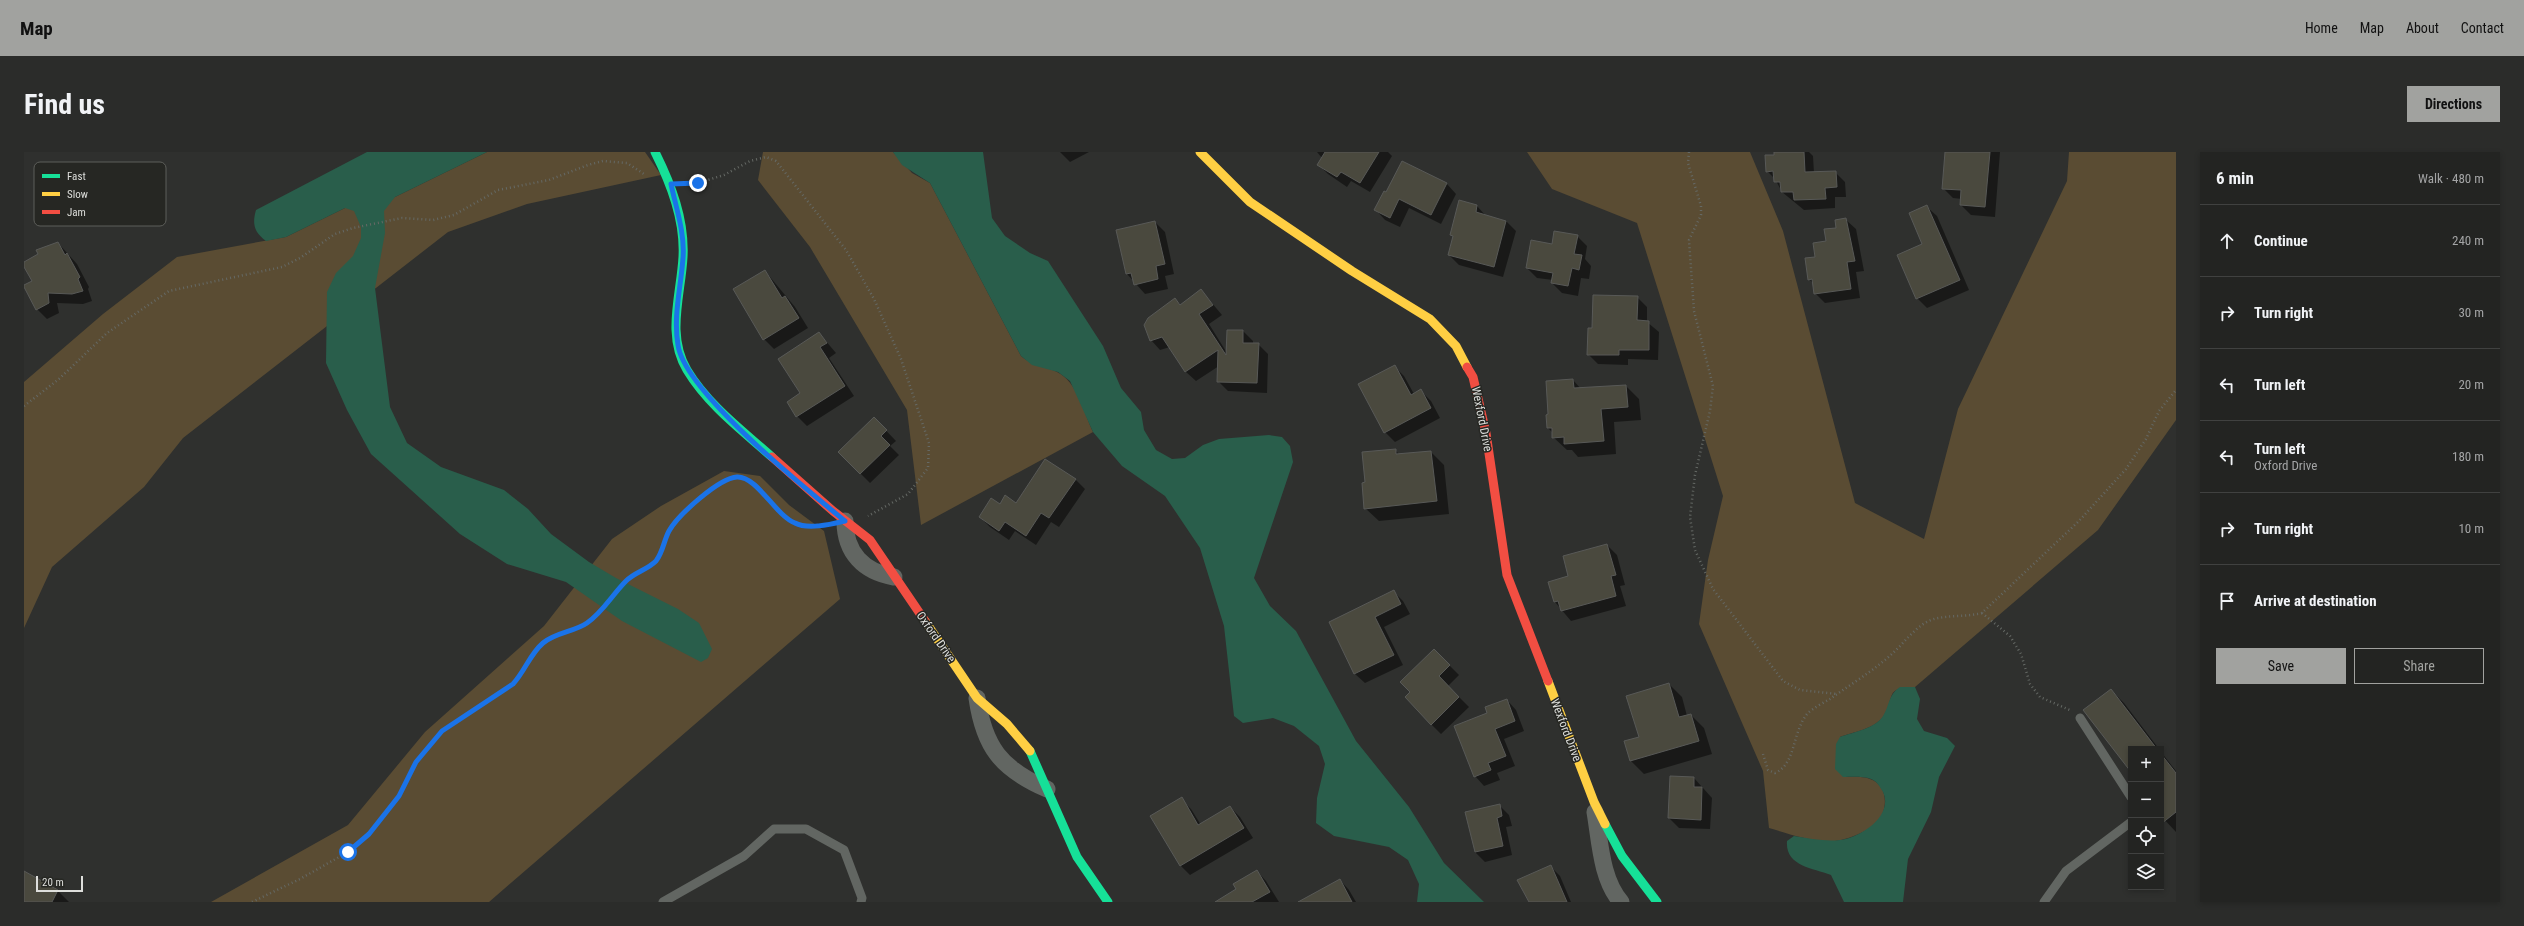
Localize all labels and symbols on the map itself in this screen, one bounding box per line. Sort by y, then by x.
legend [34,162,166,226]
text: Fast [67,170,86,183]
route end [689,174,707,192]
text: Slow [67,188,88,201]
text: Jam [67,206,86,219]
street label: Wexford Drive [1469,385,1495,453]
street label: Oxford Drive [913,609,959,665]
street label: Wexford Drive [1548,697,1584,764]
route start [339,843,357,861]
scale bar [36,874,83,893]

